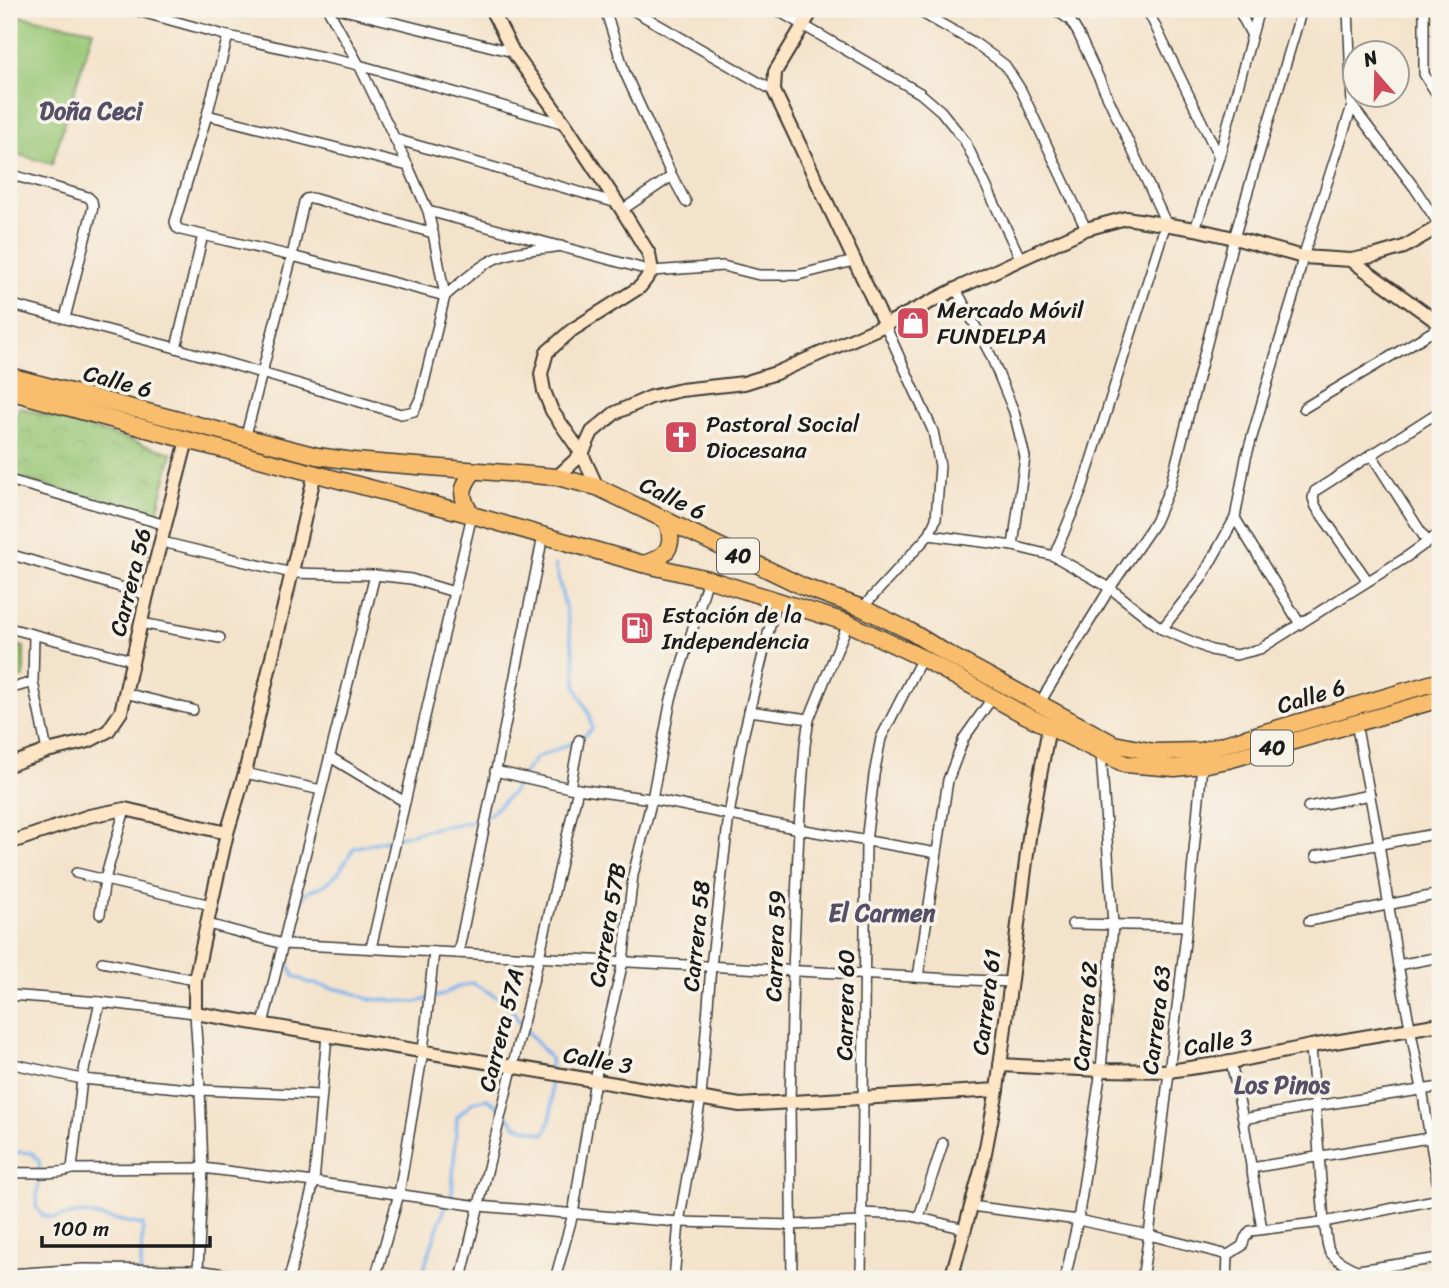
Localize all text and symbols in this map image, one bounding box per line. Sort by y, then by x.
north arrow [1340,38,1410,108]
text: N [1358,40,1383,77]
district label: Doña Ceci [40,90,144,132]
place label: Mercado Móvil FUNDELPA [937,290,1084,357]
shop icon: Mercado Móvil FUNDELPA [894,304,932,342]
street label: Calle 6 [79,353,157,410]
place label: Pastoral Social Diocesana [706,404,860,471]
church icon: Pastoral Social Diocesana [662,418,700,456]
street label: Calle 6 [632,465,713,532]
street label: Carrera 56 [97,523,164,641]
road number: 40 [717,538,759,574]
place label: Estación de la Independencia [661,595,809,662]
fuel station icon: Estación de la Independencia [618,609,656,647]
street label: Calle 6 [1272,667,1351,726]
road number: 40 [1251,730,1293,766]
street label: Carrera 57B [576,860,639,990]
street label: Carrera 58 [670,878,723,994]
street label: Carrera 59 [753,889,798,1003]
district label: El Carmen [829,892,936,934]
street label: Carrera 61 [960,947,1013,1057]
street label: Carrera 60 [824,949,867,1061]
street label: Carrera 62 [1060,960,1111,1073]
street label: Carrera 63 [1129,963,1184,1077]
street label: Carrera 57A [466,964,537,1096]
street label: Calle 3 [1180,1016,1256,1069]
street label: Calle 3 [560,1034,636,1087]
district label: Los Pinos [1234,1064,1331,1106]
scale bar [42,1204,210,1248]
text: 100 m [52,1210,109,1248]

